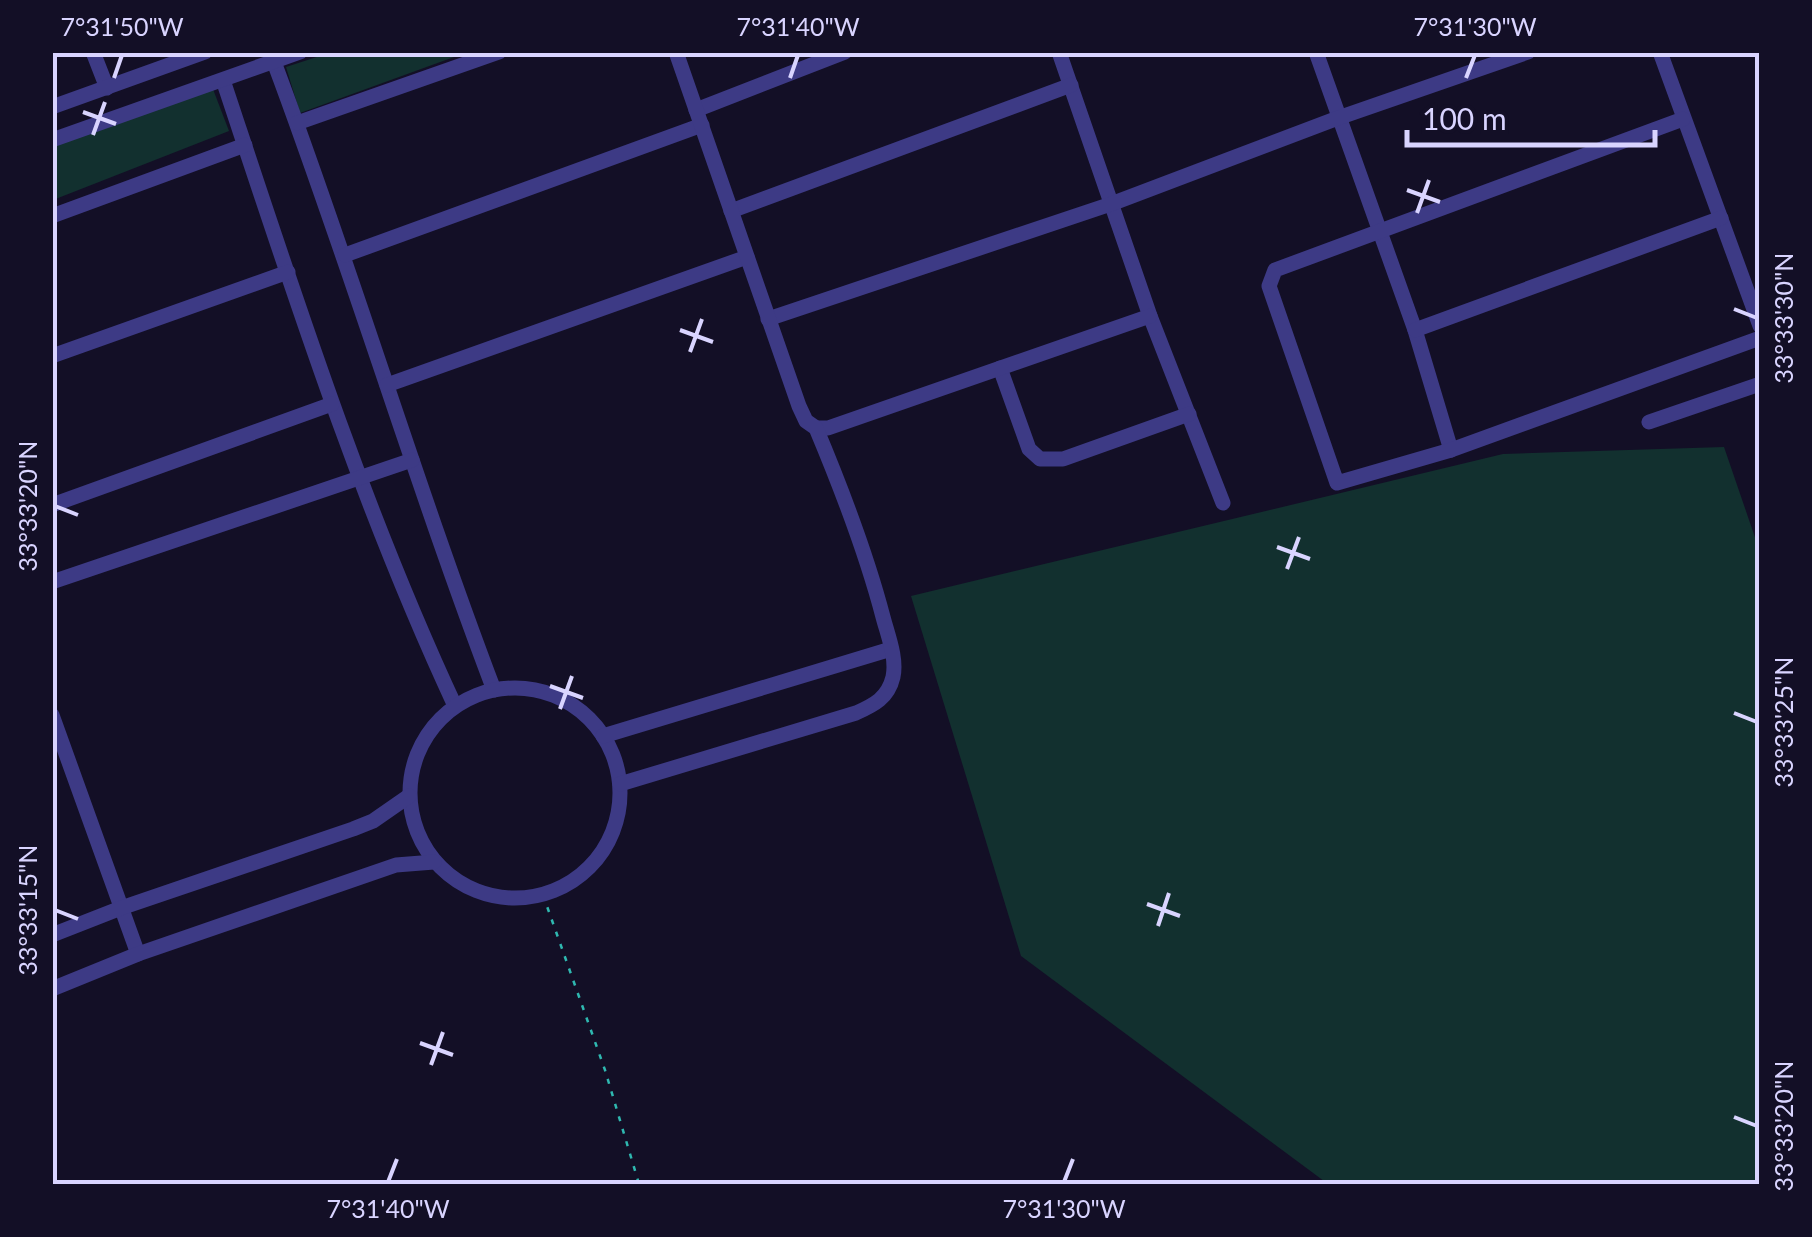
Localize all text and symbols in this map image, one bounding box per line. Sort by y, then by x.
text: 7°31'50"W [60,11,184,41]
text: 7°31'40"W [736,11,860,41]
text: 7°31'30"W [1413,11,1537,41]
scale bar [1407,85,1654,147]
text: 100 m [1422,100,1507,136]
text: 33°33'30"N [1768,253,1798,383]
text: 33°33'20"N [12,441,42,571]
text: 33°33'25"N [1768,657,1798,787]
text: 33°33'15"N [12,845,42,975]
text: 33°33'20"N [1768,1061,1798,1191]
text: 7°31'40"W [326,1193,450,1223]
text: 7°31'30"W [1002,1193,1126,1223]

